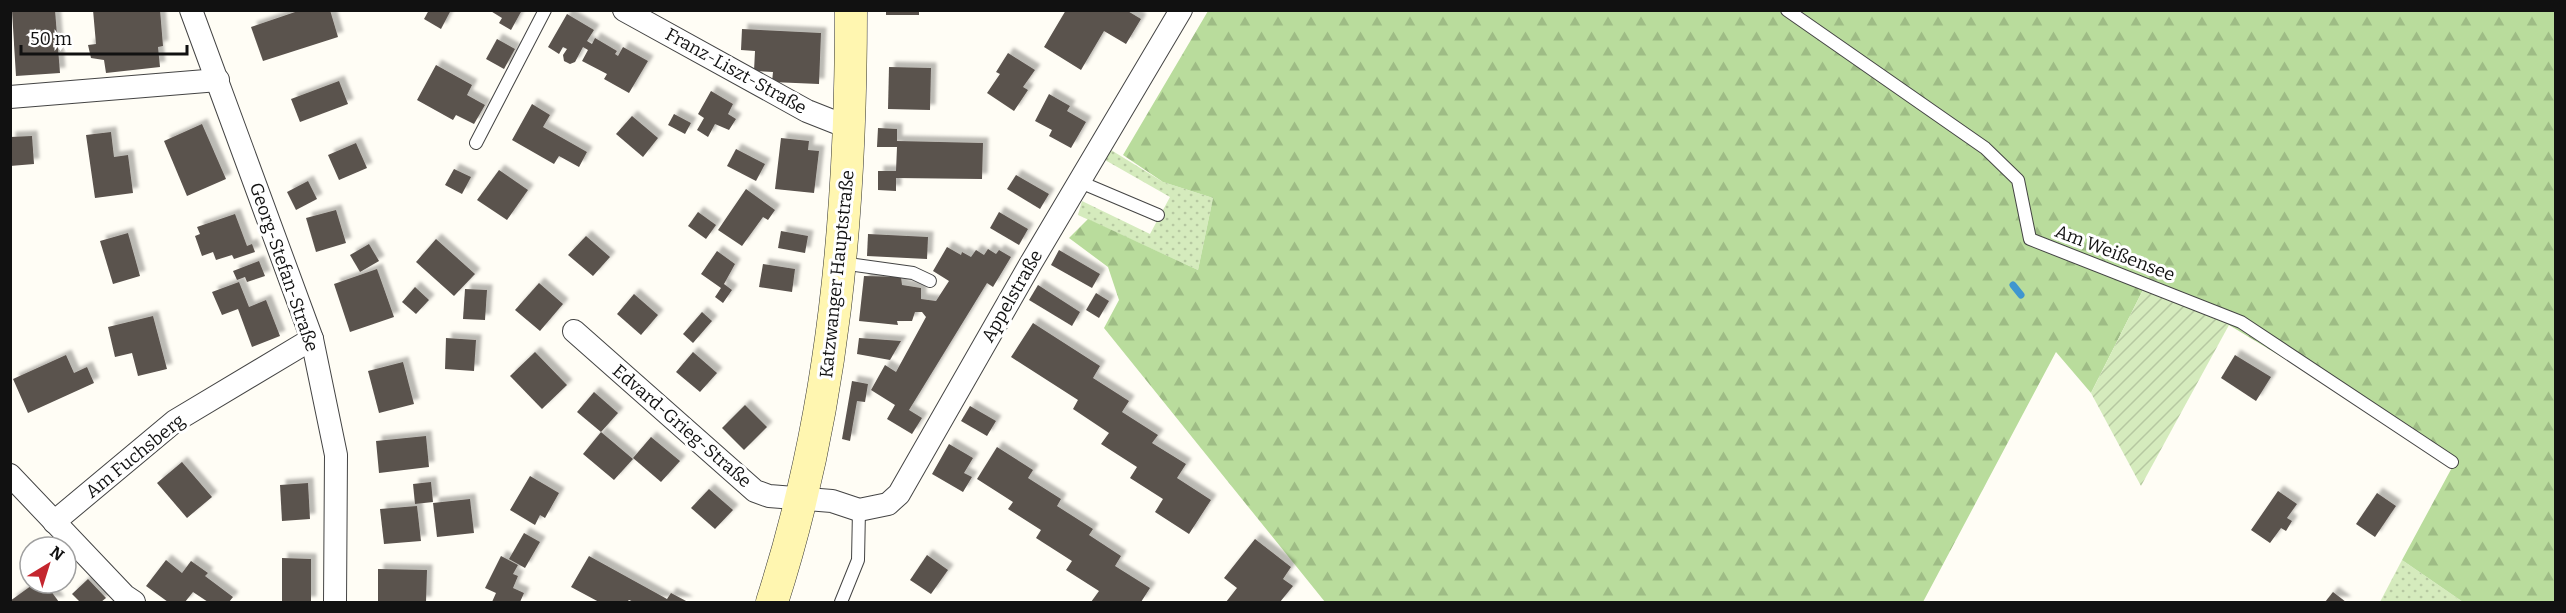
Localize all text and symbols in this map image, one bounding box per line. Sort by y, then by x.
scale bar [21,18,188,56]
street label: Franz-Liszt-Straße [662,23,810,119]
text: 50 m [30,28,72,50]
street label: Katzwanger Hauptstraße [815,169,859,379]
street label: Georg-Stefan-Straße [245,180,323,354]
street label: Am Weißensee [2052,220,2178,286]
street label: Appelstraße [977,246,1047,346]
street label: Edvard-Grieg-Straße [608,360,756,492]
street label: Am Fuchsberg [81,409,189,503]
north arrow [18,535,78,595]
text: N [46,542,68,565]

